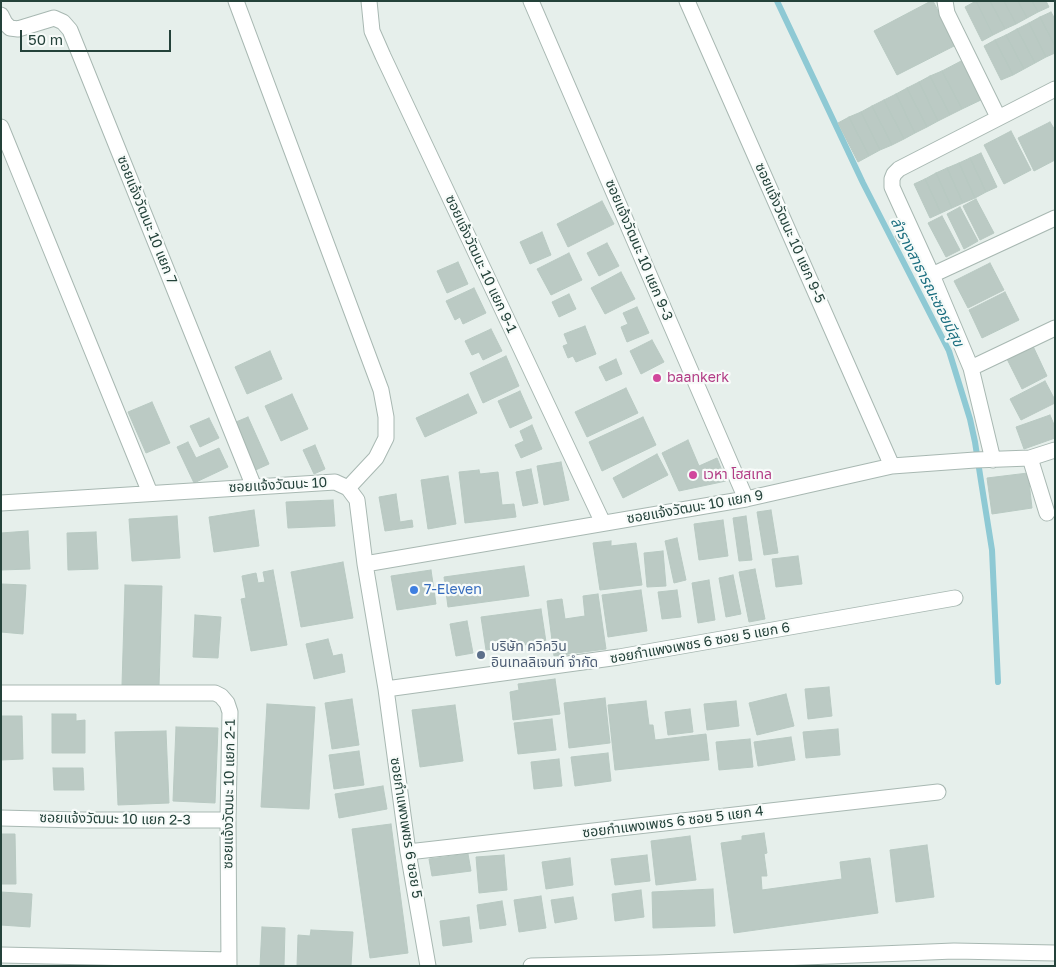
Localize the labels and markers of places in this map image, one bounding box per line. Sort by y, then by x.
place label: baankerk [667,370,729,386]
marker: baankerk [651,372,663,384]
place label: เวหา โฮสเทล [703,467,772,483]
marker: เวหา โฮสเทล [687,469,699,481]
place label: 7-Eleven [424,582,482,598]
marker: 7-Eleven [408,584,420,596]
place label: บริษัท ควิควิน อินเทลลิเจนท์ จำกัด [491,639,598,672]
marker: บริษัท ควิควิน อินเทลลิเจนท์ จำกัด [475,649,487,661]

